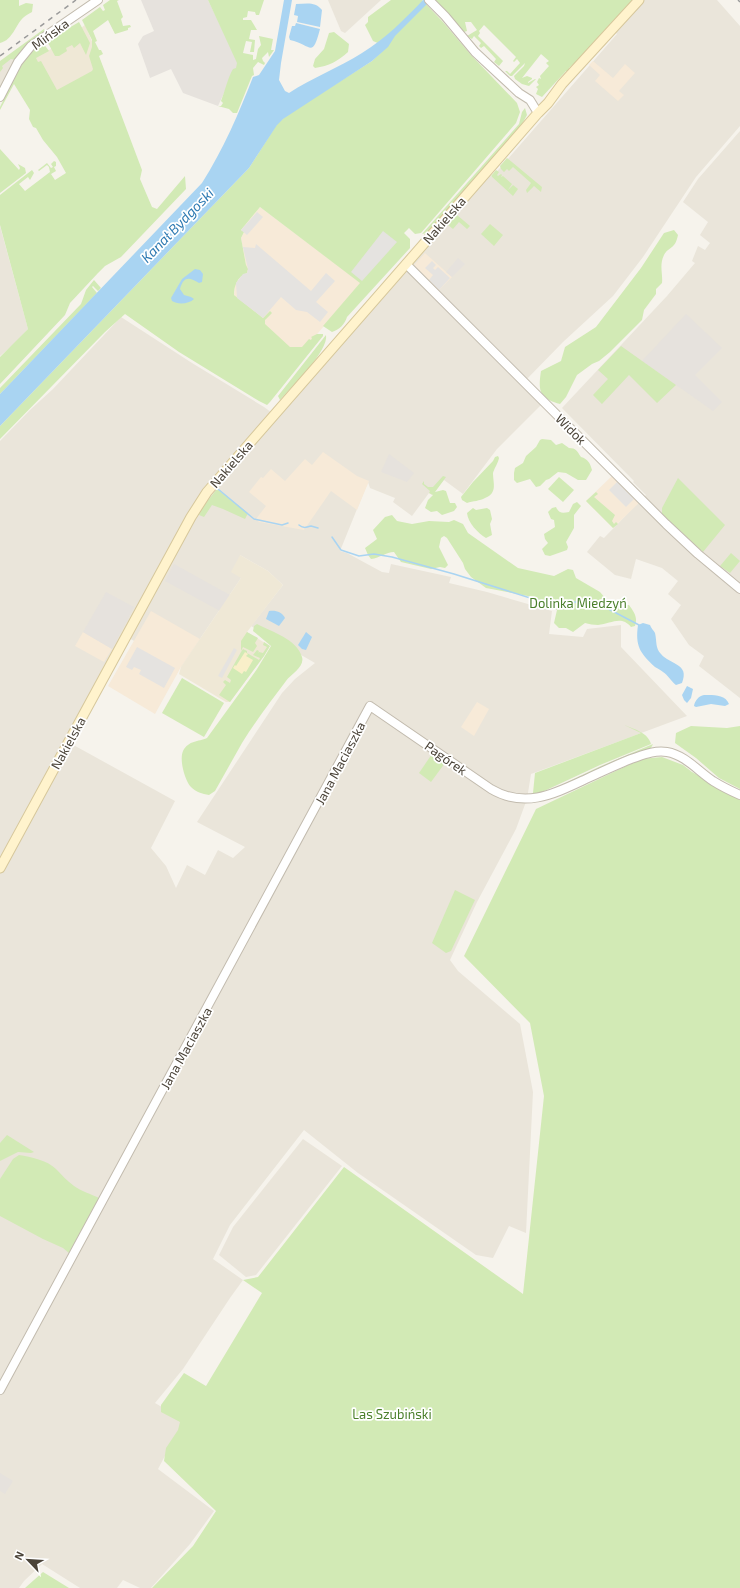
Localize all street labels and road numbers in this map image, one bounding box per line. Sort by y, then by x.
street label: Mińska [28,15,72,53]
street label: Nakielska [419,193,469,247]
street label: Widok [552,410,590,448]
street label: Nakielska [206,437,256,491]
street label: Nakielska [47,714,89,772]
street label: Jana Maciaszka [311,719,369,807]
street label: Pagórek [422,738,471,779]
street label: Jana Maciaszka [157,1004,215,1092]

